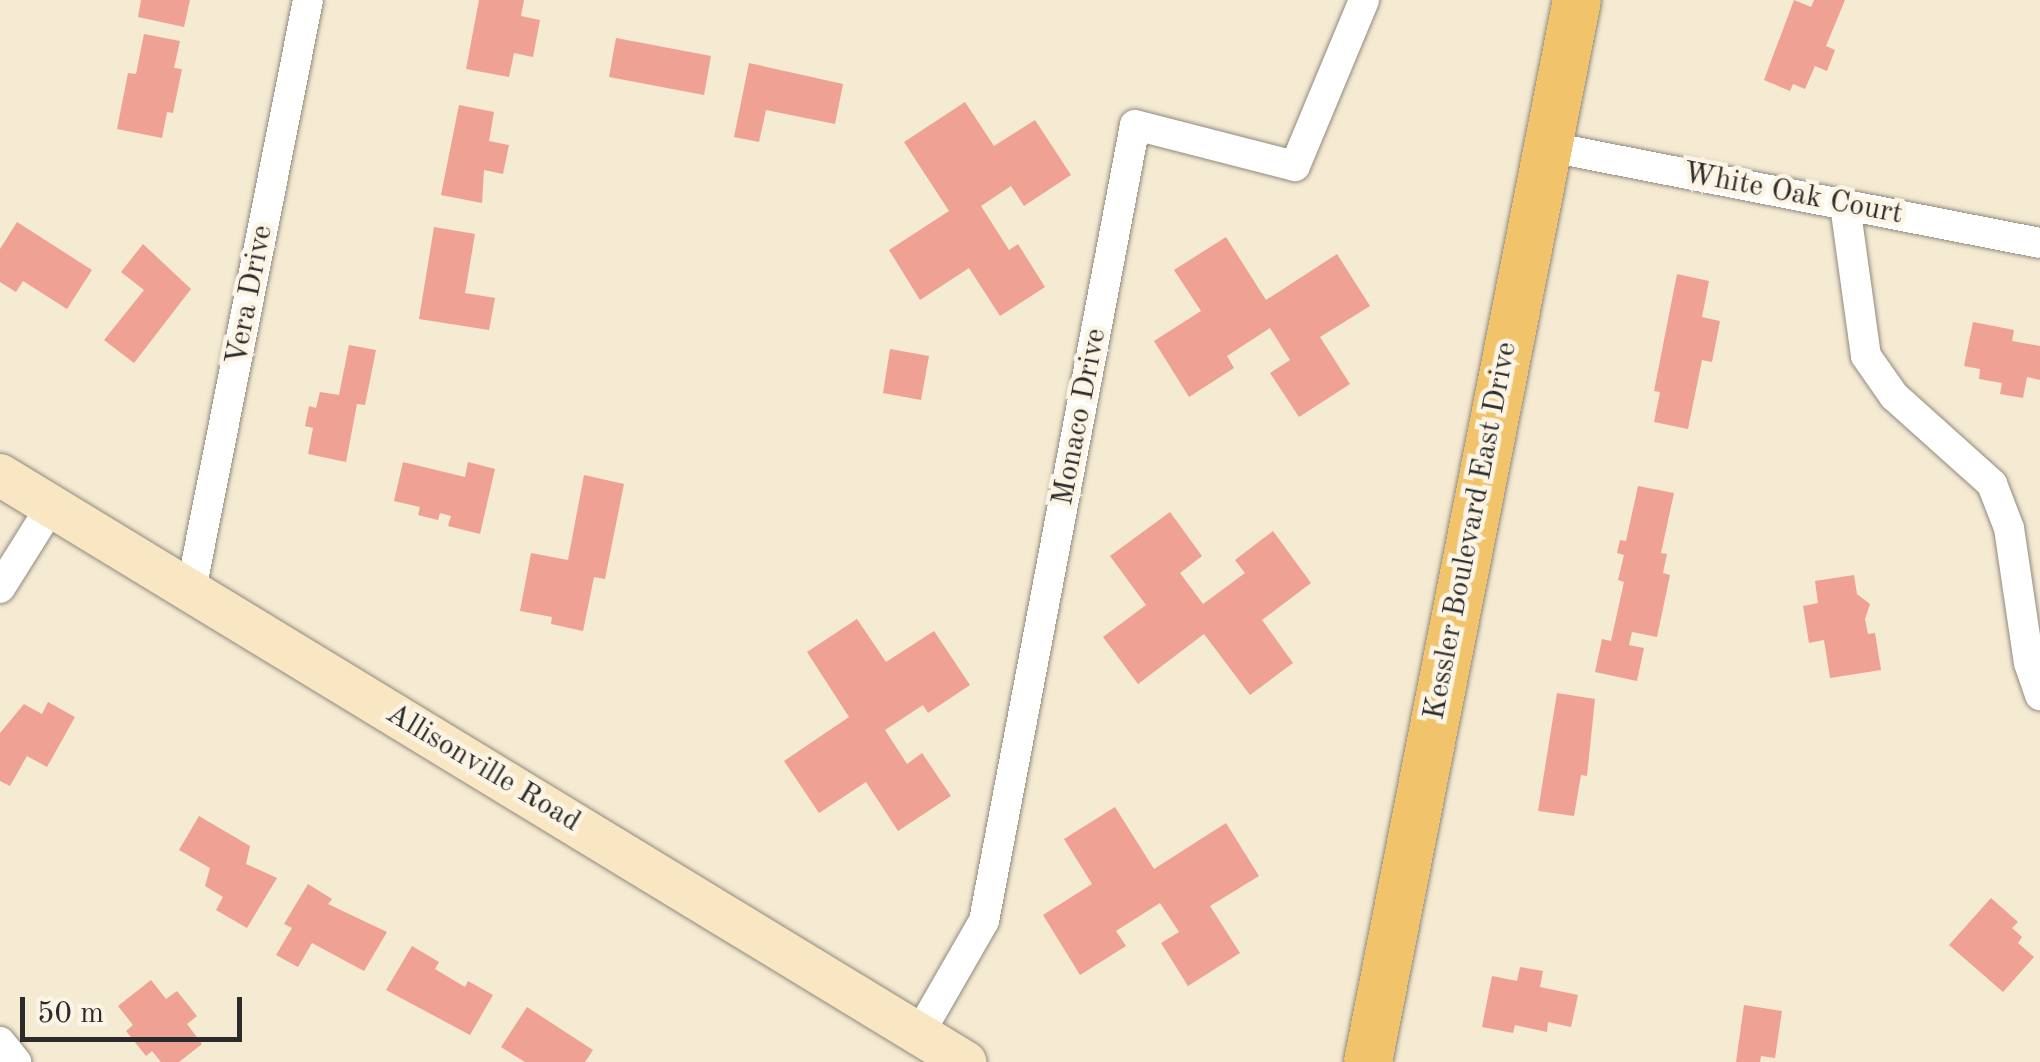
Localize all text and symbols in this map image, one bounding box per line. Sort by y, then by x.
street label: White Oak Court [1680,155,1906,233]
street label: Vera Drive [219,222,281,368]
street label: Monaco Drive [1045,325,1115,509]
street label: Kessler Boulevard East Drive [1417,339,1525,723]
street label: Allisonville Road [379,696,587,840]
scale bar [25,977,248,1039]
text: 50 m [37,999,104,1029]

